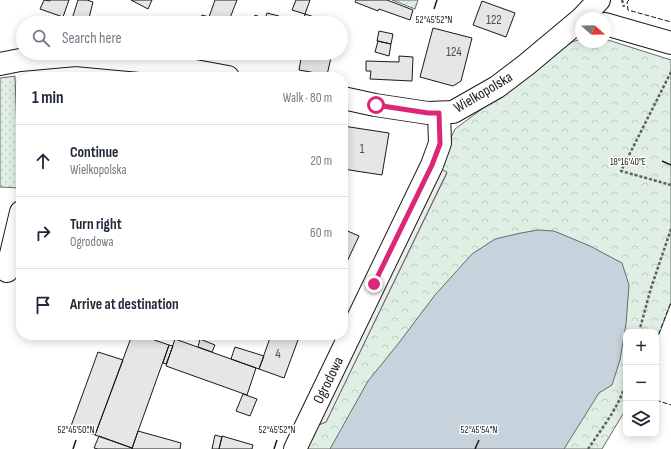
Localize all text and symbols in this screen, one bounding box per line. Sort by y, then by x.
house number: 122 [486,12,502,28]
north arrow [575,12,611,48]
text: 52°45'52"N [416,14,452,26]
search box [16,16,348,60]
icon: search [30,27,52,49]
text: Search here [62,29,122,48]
house number: 124 [446,44,462,60]
street label: Wielkopolska [450,67,516,117]
text: 1 min [32,88,64,108]
text: Walk · 80 m [283,90,332,106]
route start [367,96,385,114]
house number: 1 [360,141,365,157]
text: Continue [70,143,119,162]
icon: ahead [32,150,54,172]
text: 20 m [310,153,332,169]
text: 18°16'40"E [610,156,646,168]
text: Wielkopolska [70,162,127,178]
text: Turn right [70,215,122,234]
icon: right [32,222,54,244]
text: 60 m [310,225,332,241]
text: Ogrodowa [70,234,113,250]
route end [365,275,383,293]
icon: arrive [32,294,54,316]
text: Arrive at destination [70,295,179,314]
map controls [623,329,659,437]
button: + [623,329,659,365]
house number: 4 [275,346,281,362]
street label: Ogrodowa [309,353,348,407]
button: − [623,365,659,401]
button: layers [623,401,659,437]
text: 52°45'50"N [57,424,95,436]
text: 52°45'52"N [259,424,295,436]
text: 52°45'54"N [461,424,497,436]

